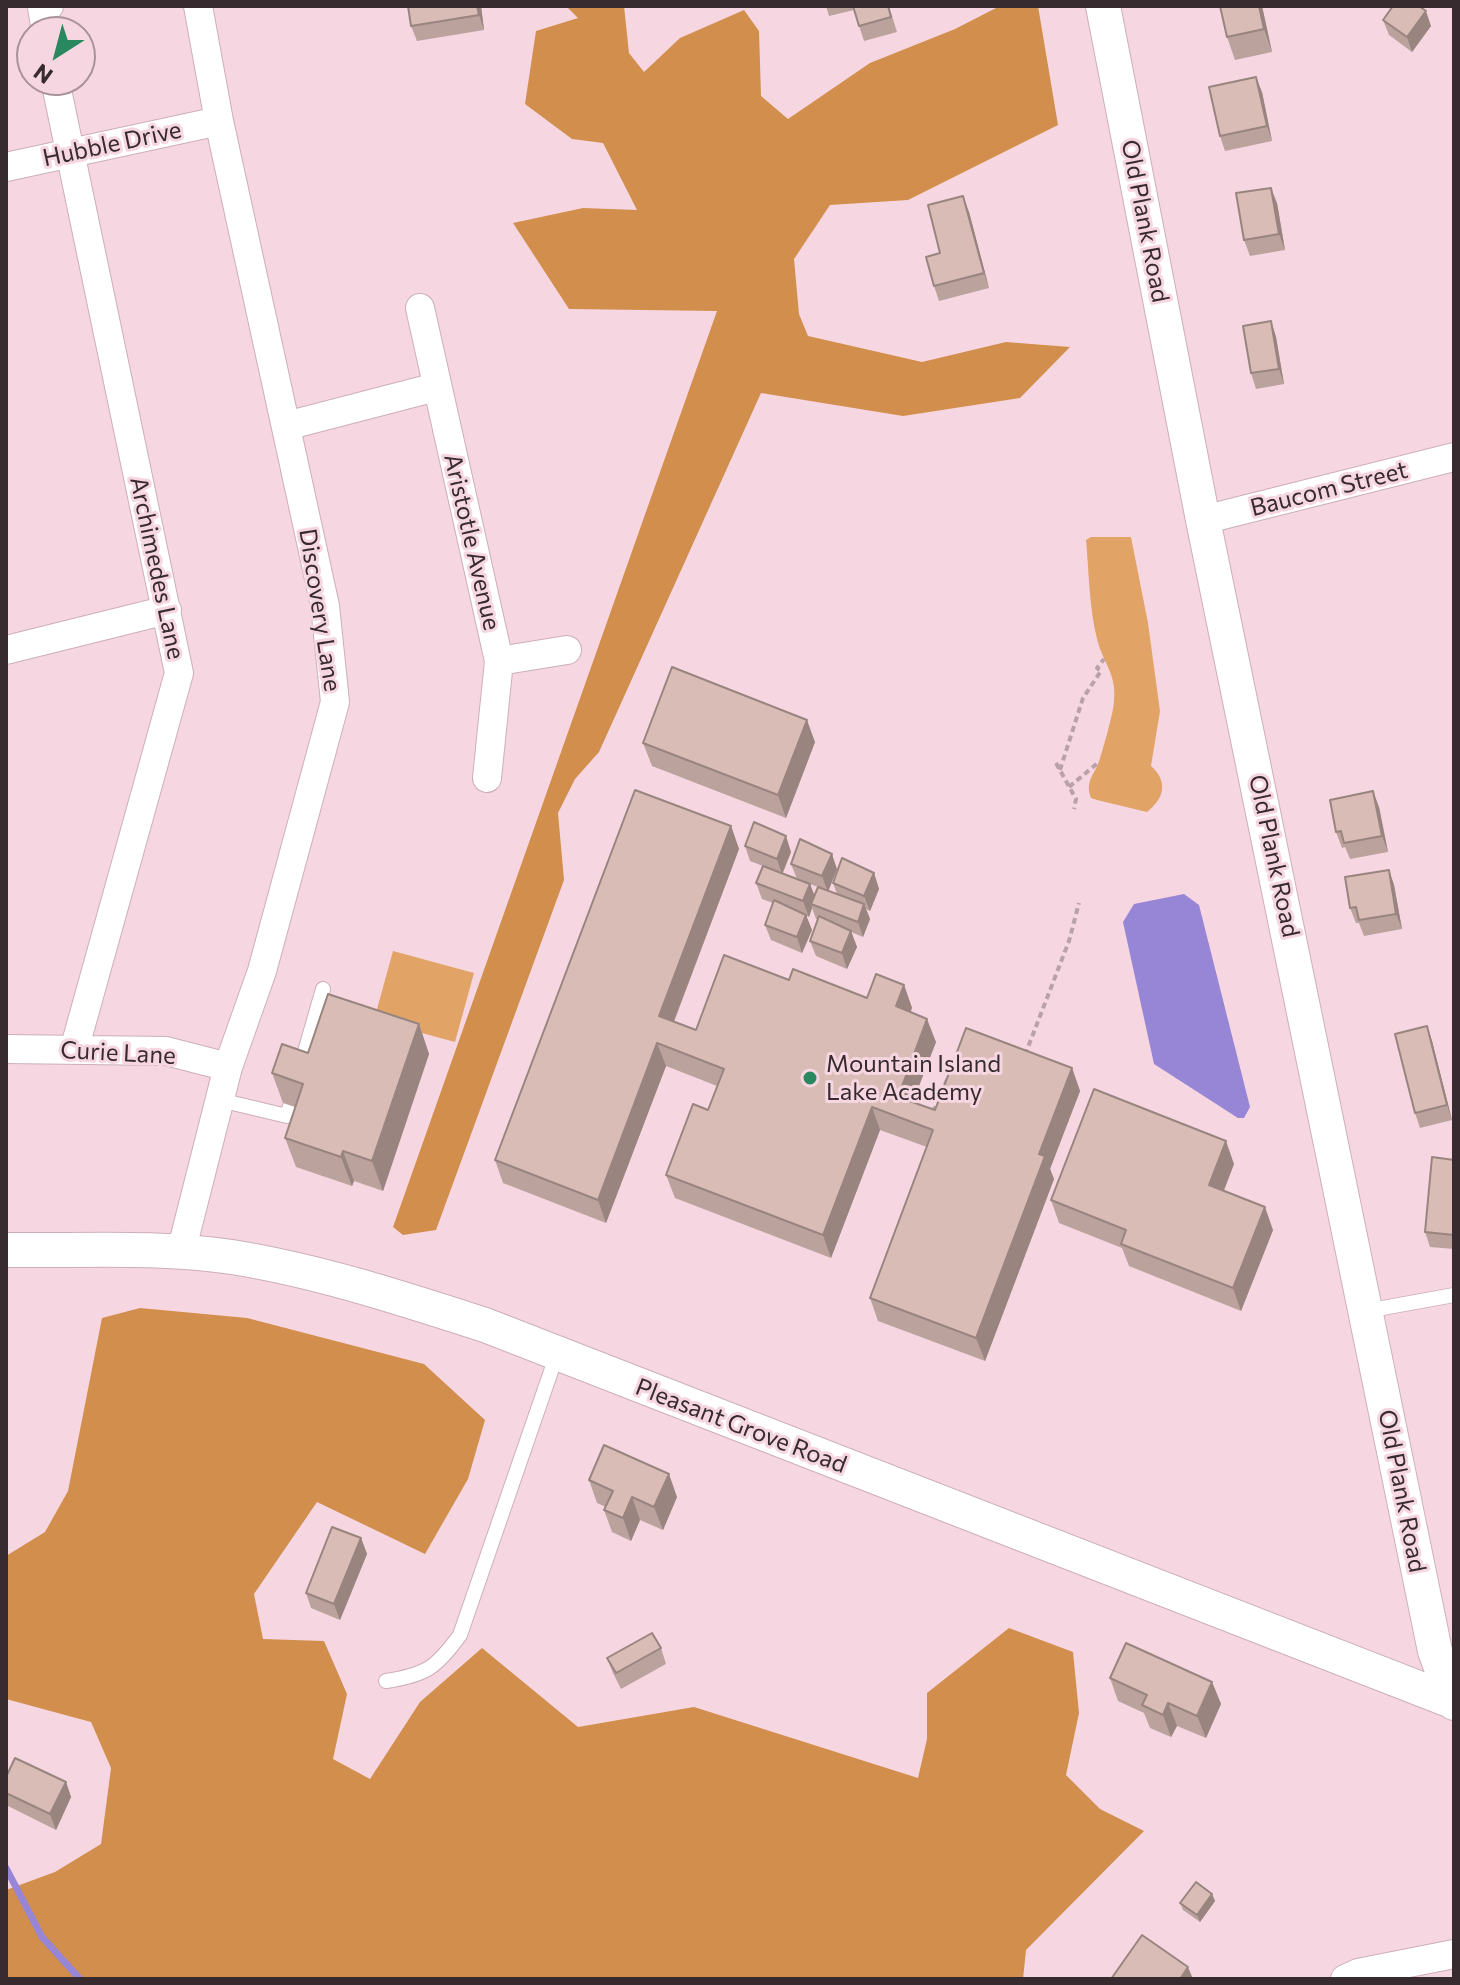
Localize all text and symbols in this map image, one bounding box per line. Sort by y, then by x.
north arrow [16,16,96,96]
text: N [28,58,57,90]
street label: Hubble Drive [40,115,184,173]
street label: Old Plank Road [1115,137,1175,305]
street label: Aristotle Avenue [438,451,506,633]
street label: Baucom Street [1247,456,1411,522]
street label: Archimedes Lane [124,474,190,662]
street label: Discovery Lane [293,527,347,693]
street label: Old Plank Road [1243,772,1305,940]
street label: Curie Lane [60,1036,176,1070]
place label: Mountain Island Lake Academy [826,1050,1001,1106]
marker: Mountain Island Lake Academy [801,1069,819,1087]
street label: Pleasant Grove Road [631,1372,851,1480]
street label: Old Plank Road [1372,1407,1432,1575]

